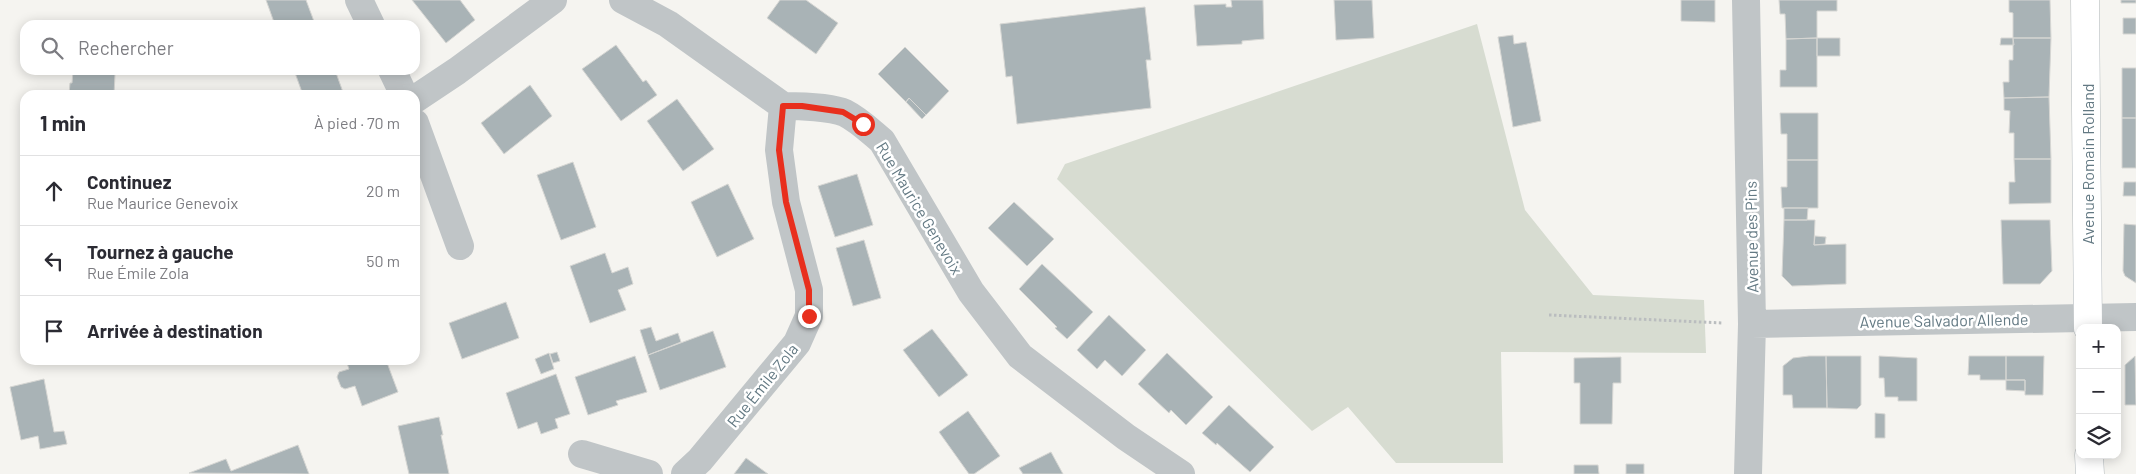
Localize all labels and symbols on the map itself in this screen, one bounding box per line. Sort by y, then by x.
street label: Avenue Romain Rolland [2078,83,2097,245]
route start [852,113,875,136]
street label: Rue Maurice Genevoix [873,138,967,278]
street label: Avenue des Pins [1741,181,1761,293]
route end [798,305,821,328]
street label: Avenue Salvador Allende [1860,309,2028,331]
street label: Rue Émile Zola [723,339,801,431]

